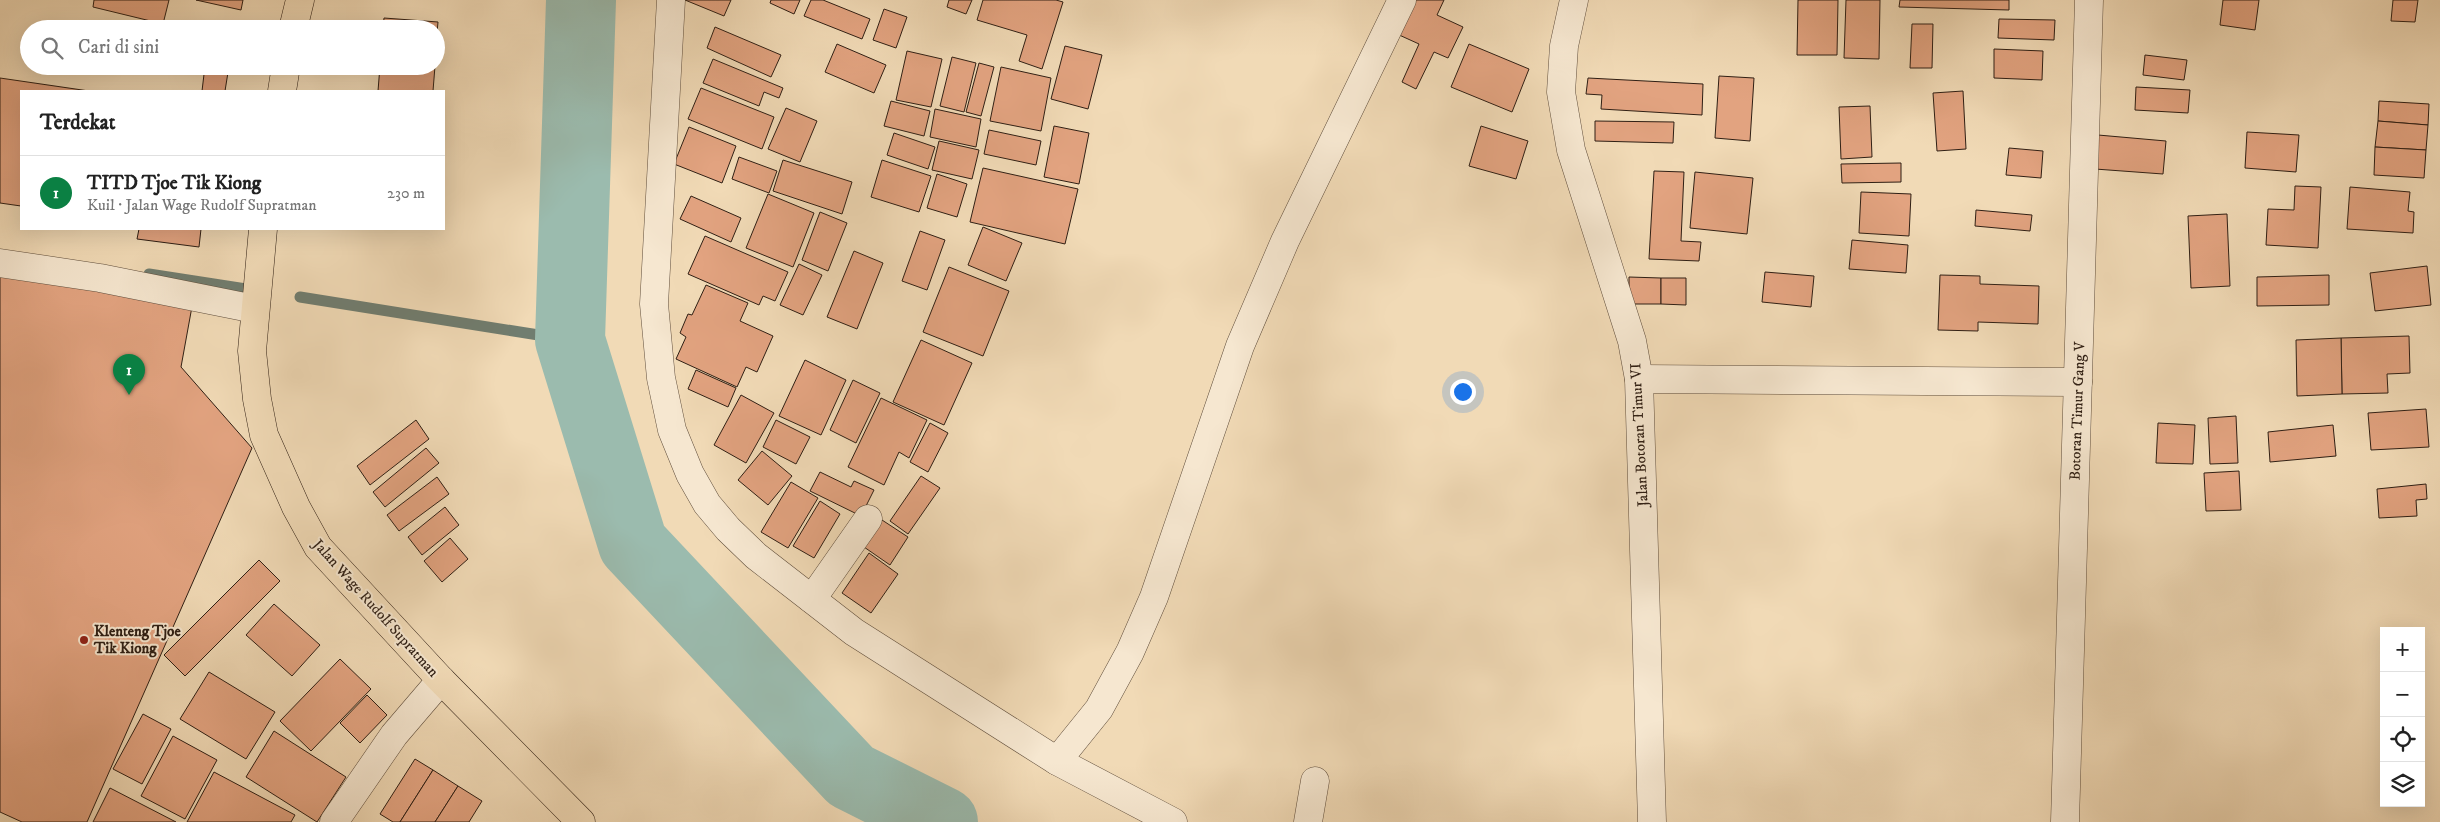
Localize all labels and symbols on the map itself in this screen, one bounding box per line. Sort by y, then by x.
street label: Botoran Timur Gang V [2066,341,2089,481]
pin: 1 [113,354,145,395]
street label: Jalan Botoran Timur VI [1626,363,1653,509]
your location [1450,379,1476,405]
street label: Jalan Wage Rudolf Supratman [307,534,443,681]
place label: Klenteng Tjoe Tik Kiong [93,622,181,658]
marker: Klenteng Tjoe Tik Kiong [78,634,90,646]

